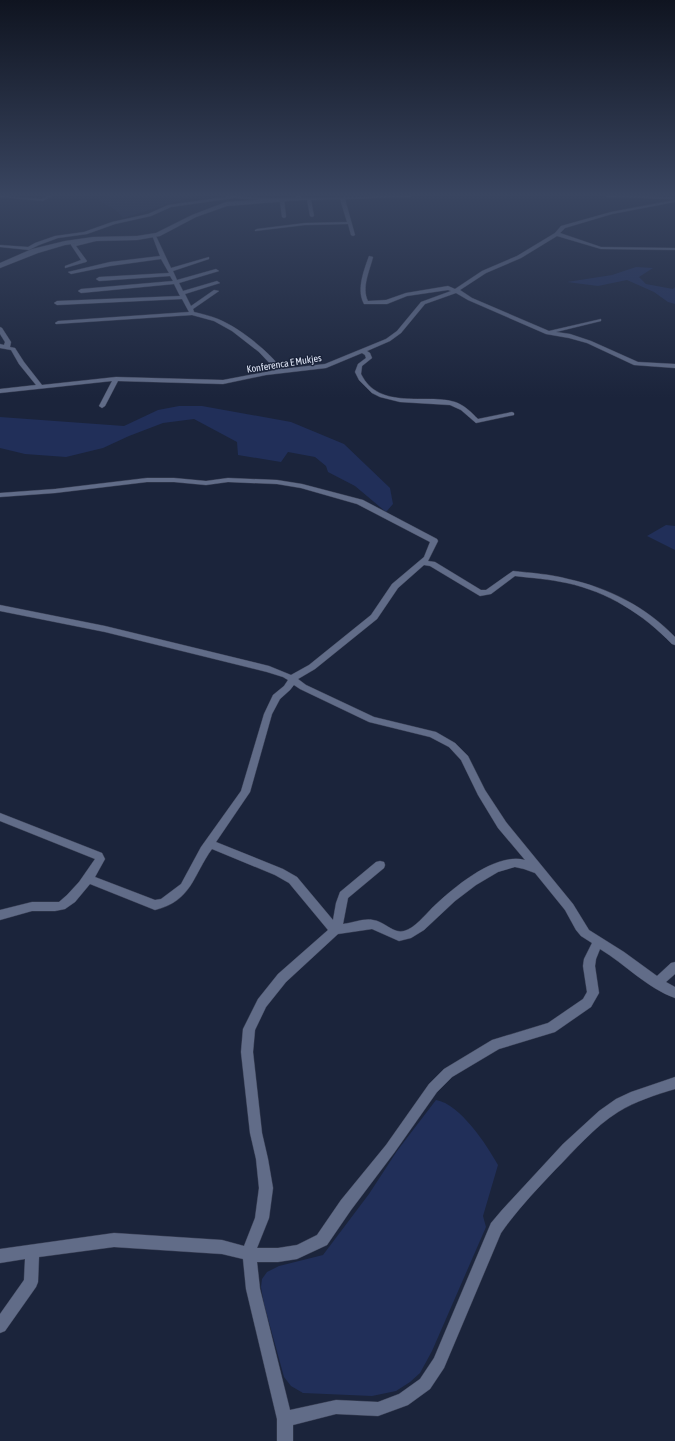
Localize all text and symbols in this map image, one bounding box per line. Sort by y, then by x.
street label: Konferenca E Mukjes [246,352,323,375]

